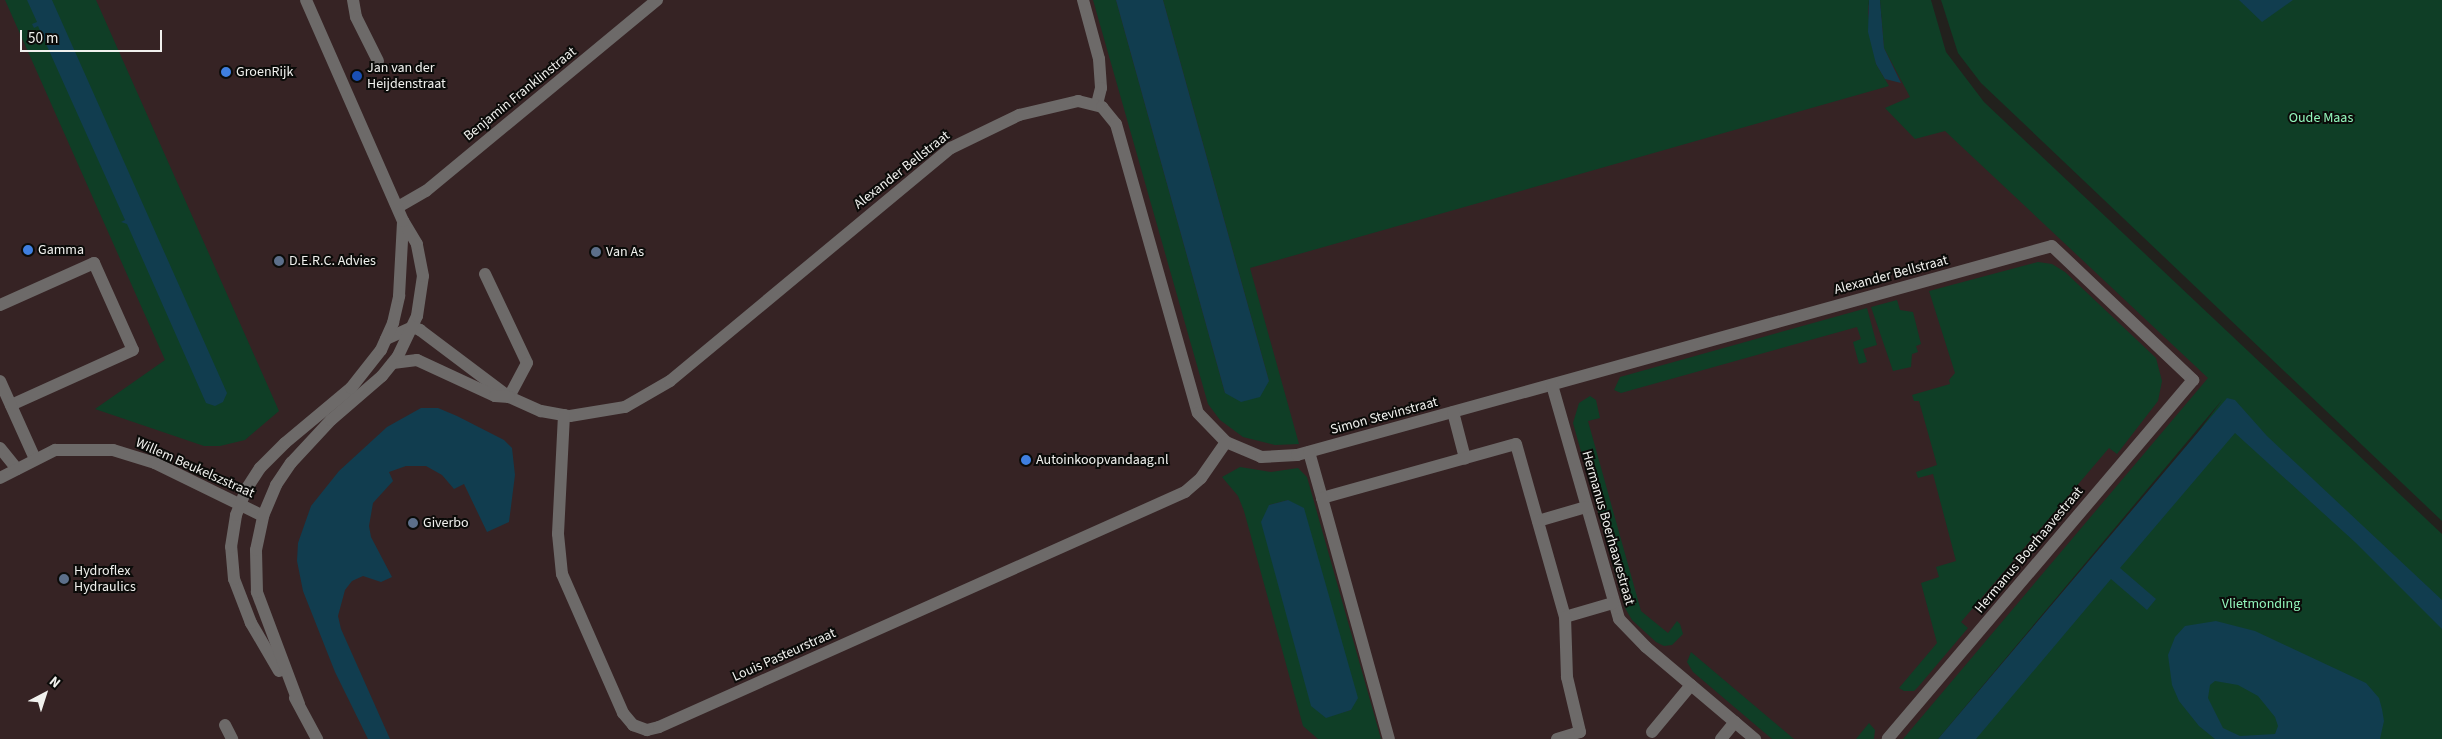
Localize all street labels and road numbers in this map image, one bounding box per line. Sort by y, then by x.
street label: Benjamin Franklinstraat [460,43,580,145]
street label: Alexander Bellstraat [851,127,953,213]
street label: Alexander Bellstraat [1832,252,1950,298]
street label: Simon Stevinstraat [1329,394,1439,438]
street label: Willem Beukelszstraat [133,434,257,502]
street label: Hermanus Boerhaavestraat [1578,449,1638,607]
street label: Hermanus Boerhaavestraat [1971,483,2087,617]
street label: Louis Pasteurstraat [730,625,838,685]

